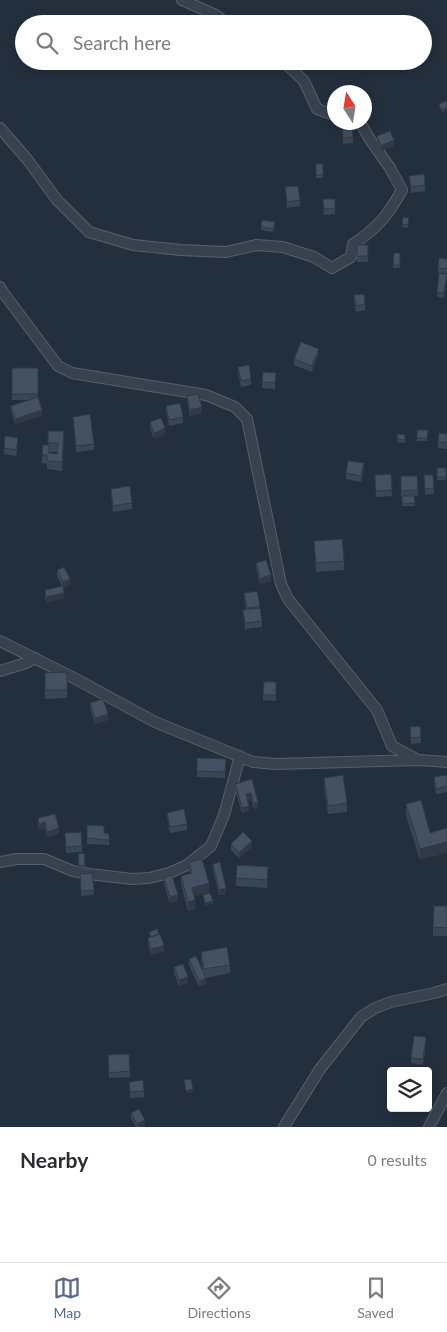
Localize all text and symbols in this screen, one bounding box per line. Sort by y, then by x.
search box [15,15,432,70]
icon: search [33,29,61,57]
text: Search here [73,31,171,54]
north arrow [327,85,372,130]
map controls [387,1067,432,1112]
button: layers [387,1067,432,1112]
text: Nearby [20,1147,88,1172]
text: 0 results [367,1150,427,1169]
tab: Map [53,1274,81,1321]
tab: Directions [188,1274,251,1321]
tab: Saved [357,1274,394,1321]

